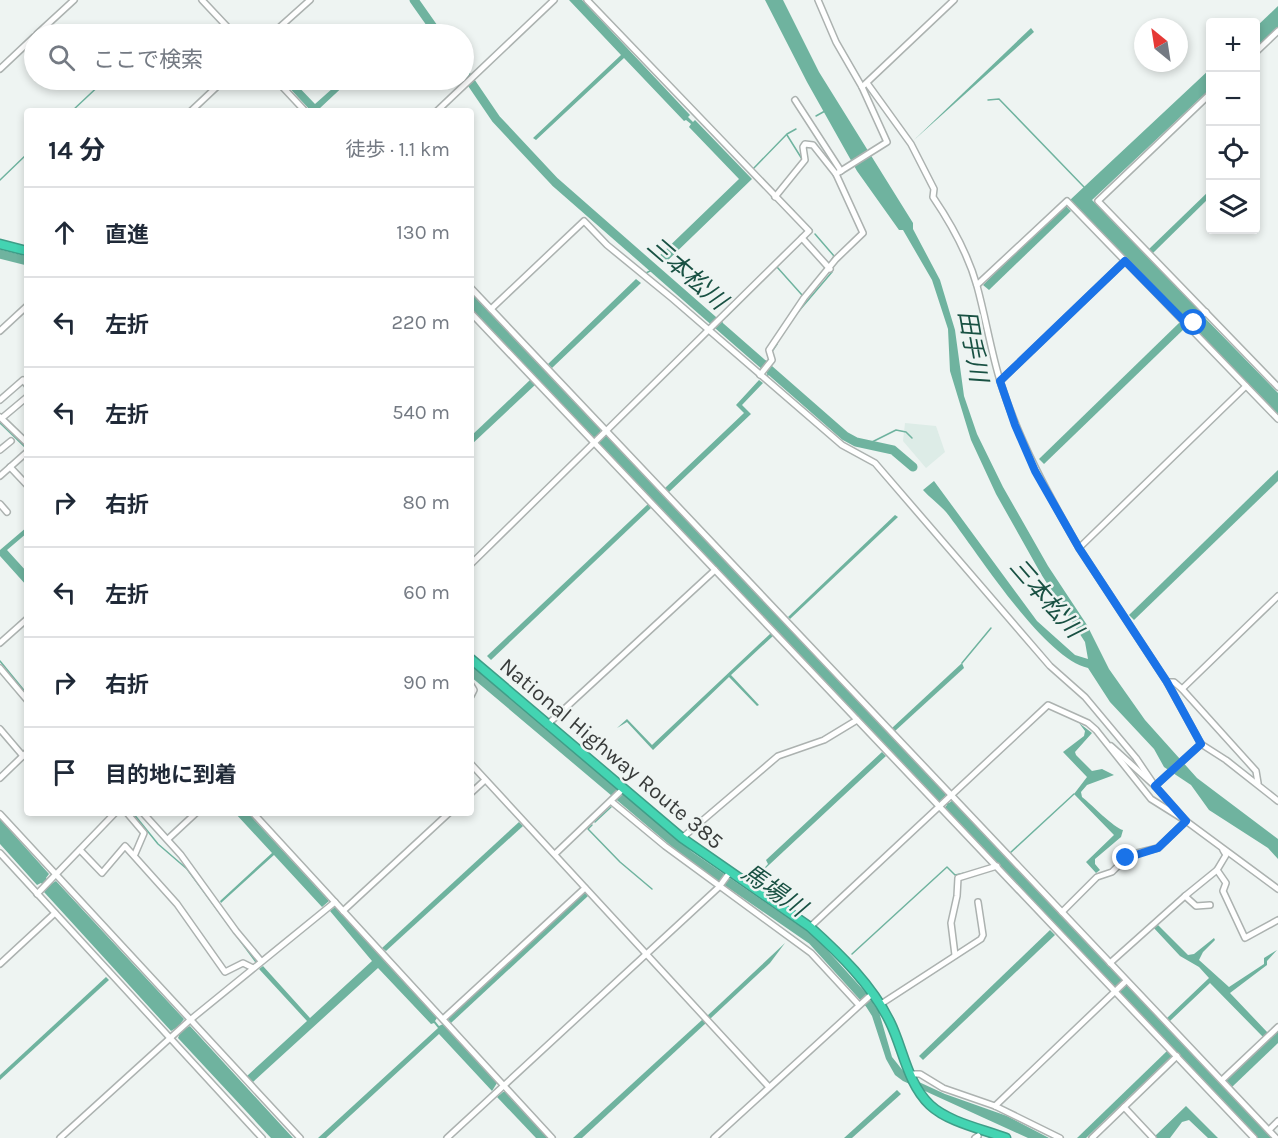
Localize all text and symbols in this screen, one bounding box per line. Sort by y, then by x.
north arrow [1134,18,1188,72]
map controls [1206,18,1260,234]
button: + [1206,18,1260,72]
search box [24,24,474,90]
icon: search [45,41,78,74]
text: ここで検索 [93,47,203,73]
button: − [1206,72,1260,126]
button: locate [1206,126,1260,180]
text: 14 分 [48,135,105,166]
text: 徒歩 · 1.1 km [345,138,450,161]
button: layers [1206,180,1260,234]
icon: ahead [48,216,81,249]
text: 130 m [396,221,450,244]
text: 直進 [105,222,149,248]
water label: 三本松川 [642,231,735,317]
icon: left [48,306,81,339]
water label: 田手川 [953,308,994,387]
route start [1180,309,1206,335]
text: 220 m [391,311,450,334]
text: 左折 [105,312,149,338]
icon: left [48,396,81,429]
text: 540 m [392,401,450,424]
text: 左折 [105,402,149,428]
icon: right [48,486,81,519]
text: 80 m [402,491,450,514]
text: 右折 [105,492,149,518]
water label: 三本松川 [1004,553,1090,646]
icon: left [48,576,81,609]
text: 60 m [403,581,450,604]
text: 左折 [105,582,149,608]
street label: National Highway Route 385 [494,653,728,855]
icon: right [48,666,81,699]
text: 90 m [403,671,450,694]
text: 右折 [105,672,149,698]
icon: arrive [48,756,81,789]
text: 目的地に到着 [105,762,237,788]
route end [1112,844,1138,870]
water label: 馬場川 [736,858,814,924]

